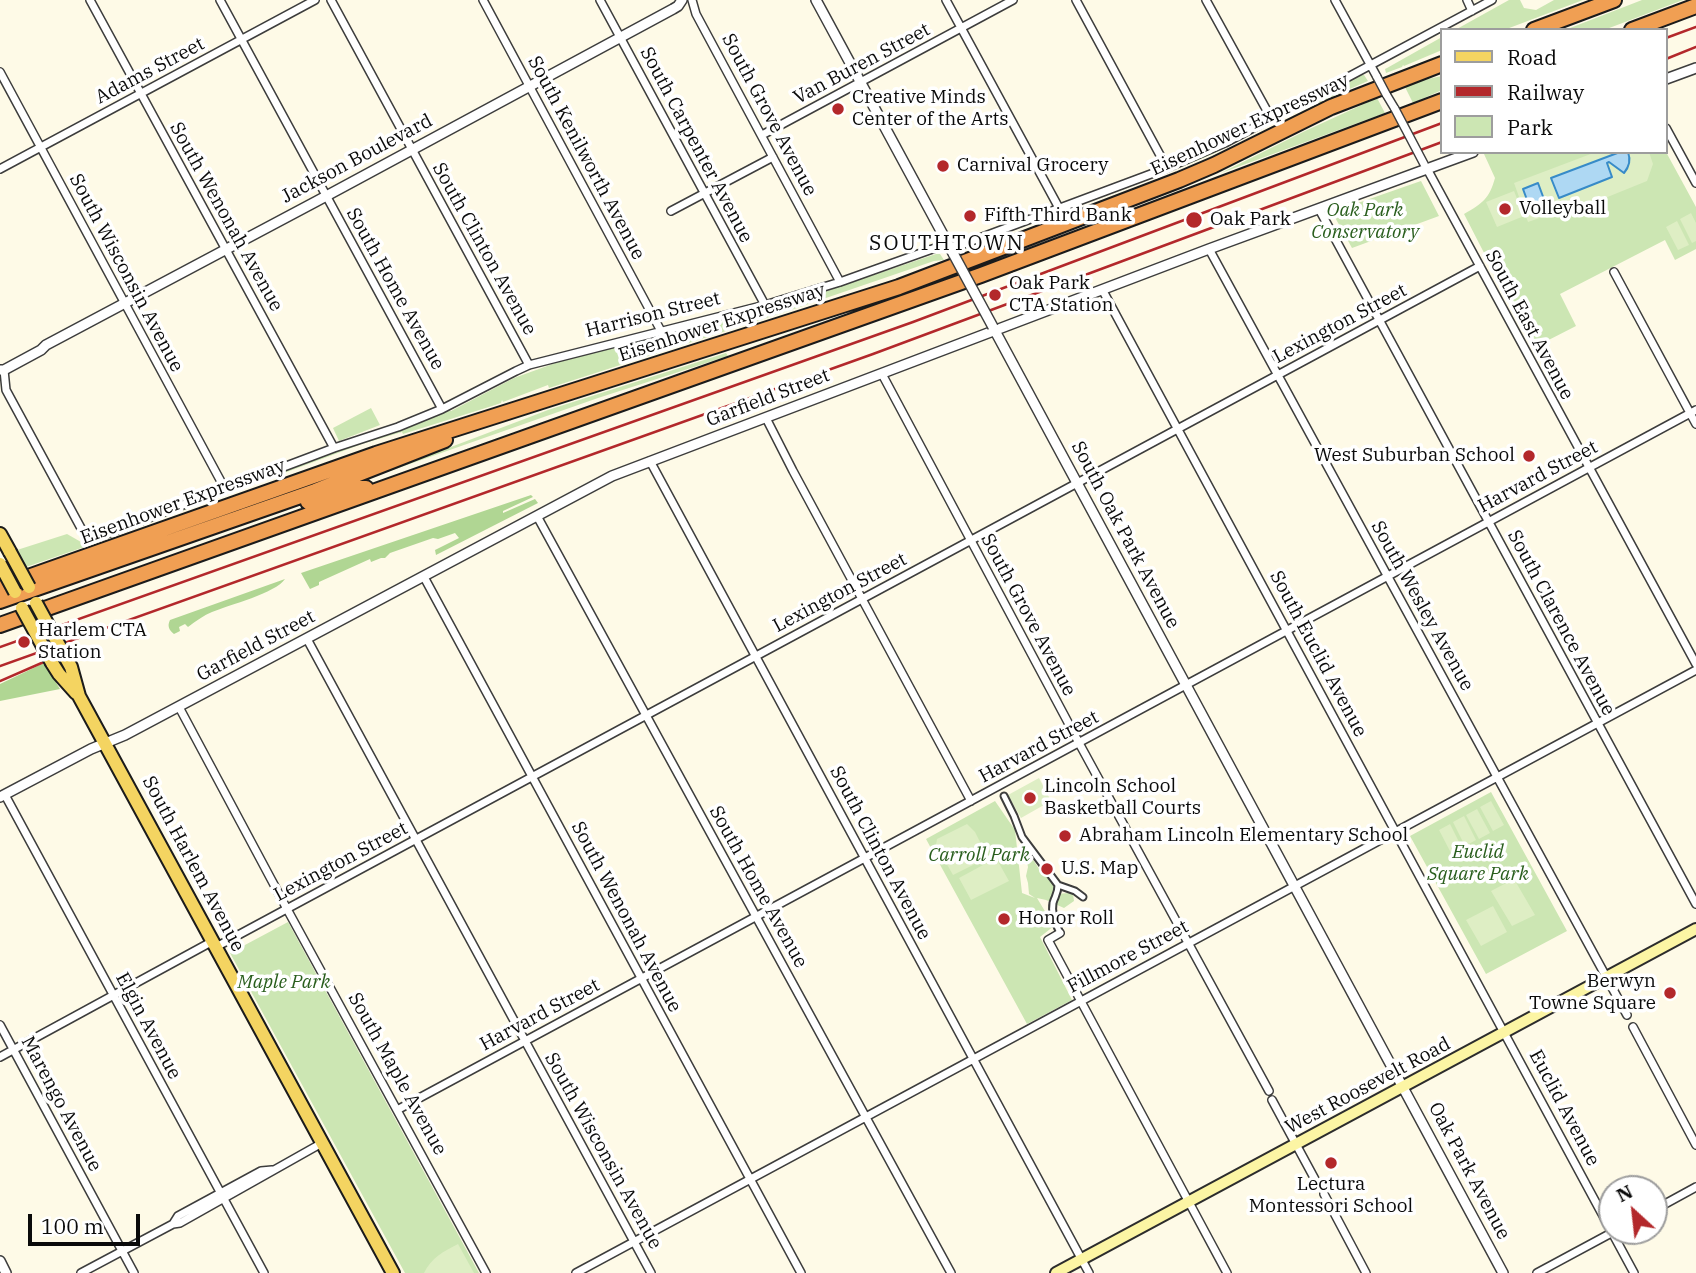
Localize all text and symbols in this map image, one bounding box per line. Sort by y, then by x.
street label: Van Buren Street [790,18,934,110]
legend [1440,28,1668,154]
street label: South Grove Avenue [717,30,821,200]
street label: Adams Street [92,33,208,109]
street label: South Carpenter Avenue [635,43,757,247]
text: Road [1507,43,1557,71]
street label: South Kenilworth Avenue [523,52,649,264]
street label: Eisenhower Expressway [1147,69,1353,181]
text: Railway [1507,78,1584,106]
place label: Creative Minds Center of the Arts [852,87,1008,131]
marker: Creative Minds Center of the Arts [830,101,846,117]
street label: Jackson Boulevard [278,110,436,208]
text: Park [1507,113,1553,141]
street label: South Wenonah Avenue [164,118,288,316]
place label: Carnival Grocery [957,155,1108,177]
marker: Carnival Grocery [935,158,951,174]
street label: South Clinton Avenue [427,159,541,339]
street label: South Wisconsin Avenue [64,170,188,376]
place label: Volleyball [1519,198,1606,220]
park label: Oak Park Conservatory [1311,200,1419,244]
marker: Volleyball [1497,201,1513,217]
street label: South Home Avenue [341,204,449,374]
place label: Fifth Third Bank [984,205,1132,227]
marker: Fifth Third Bank [962,208,978,224]
place label: Oak Park [1210,209,1291,231]
marker: Oak Park [1184,210,1204,230]
district label: SOUTHTOWN [870,231,1024,257]
street label: South East Avenue [1480,246,1578,404]
place label: Oak Park CTA Station [1009,273,1114,317]
street label: Eisenhower Expressway [616,279,828,367]
street label: Lexington Street [1269,279,1411,369]
street label: Harrison Street [583,287,723,343]
marker: Oak Park CTA Station [987,287,1003,303]
street label: Garfield Street [703,364,833,432]
street label: Harvard Street [1474,436,1602,518]
street label: South Oak Park Avenue [1066,437,1184,633]
place label: West Suburban School [1314,445,1515,467]
marker: West Suburban School [1521,448,1537,464]
street label: Eisenhower Expressway [78,454,288,550]
street label: South Wesley Avenue [1366,517,1478,695]
street label: South Clarence Avenue [1502,526,1620,720]
street label: South Grove Avenue [976,530,1080,700]
street label: Lexington Street [769,548,911,638]
street label: South Euclid Avenue [1265,567,1371,741]
street label: Garfield Street [193,605,319,687]
place label: Harlem CTA Station [38,620,147,664]
marker: Harlem CTA Station [16,634,32,650]
street label: Harvard Street [975,706,1103,788]
street label: South Clinton Avenue [825,762,935,944]
street label: South Harlem Avenue [137,772,249,956]
place label: Lincoln School Basketball Courts [1044,776,1201,820]
marker: Lincoln School Basketball Courts [1022,790,1038,806]
street label: South Home Avenue [704,802,812,972]
street label: Lexington Street [270,817,412,907]
street label: South Wenonah Avenue [566,818,686,1016]
place label: Abraham Lincoln Elementary School [1079,825,1408,847]
marker: Abraham Lincoln Elementary School [1057,828,1073,844]
park label: Euclid Square Park [1427,842,1529,886]
park label: Carroll Park [928,845,1030,867]
place label: U.S. Map [1061,858,1138,880]
marker: U.S. Map [1039,861,1055,877]
place label: Honor Roll [1018,908,1114,930]
marker: Honor Roll [996,911,1012,927]
street label: Fillmore Street [1063,915,1193,999]
street label: Elgin Avenue [110,969,186,1083]
place label: Berwyn Towne Square [1529,971,1656,1015]
park label: Maple Park [237,972,331,994]
street label: Harvard Street [476,974,604,1056]
marker: Berwyn Towne Square [1662,985,1678,1001]
street label: South Maple Avenue [343,989,451,1159]
street label: Marengo Avenue [16,1033,106,1175]
street label: West Roosevelt Road [1282,1033,1454,1139]
street label: Euclid Avenue [1524,1046,1604,1170]
street label: South Wisconsin Avenue [539,1049,667,1253]
street label: Oak Park Avenue [1423,1098,1515,1244]
marker: Lectura Montessori School [1323,1155,1339,1171]
place label: Lectura Montessori School [1249,1174,1413,1218]
north arrow [1598,1175,1668,1245]
text: N [1612,1179,1637,1207]
scale bar [32,1200,144,1244]
text: 100 m [41,1212,104,1240]

